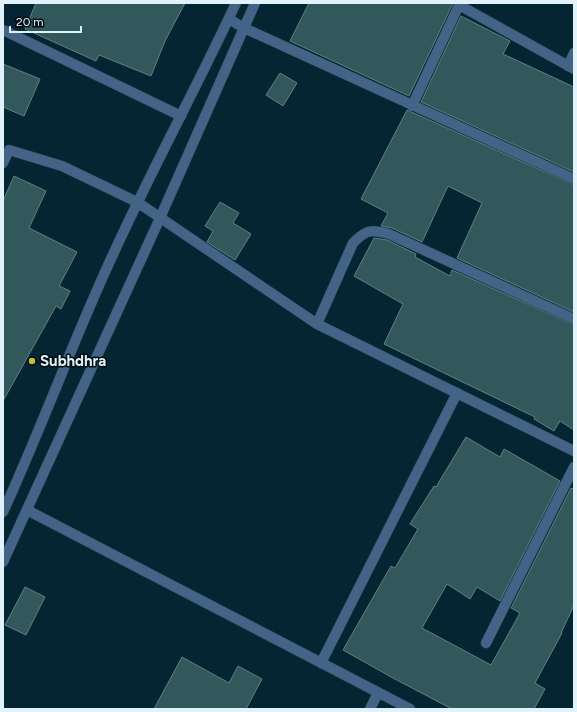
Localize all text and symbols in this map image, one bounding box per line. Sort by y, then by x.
scale bar [10,8,81,34]
text: 20 m [16,15,44,29]
place label: Subhdhra [40,352,106,370]
marker: Subhdhra [27,356,37,366]

